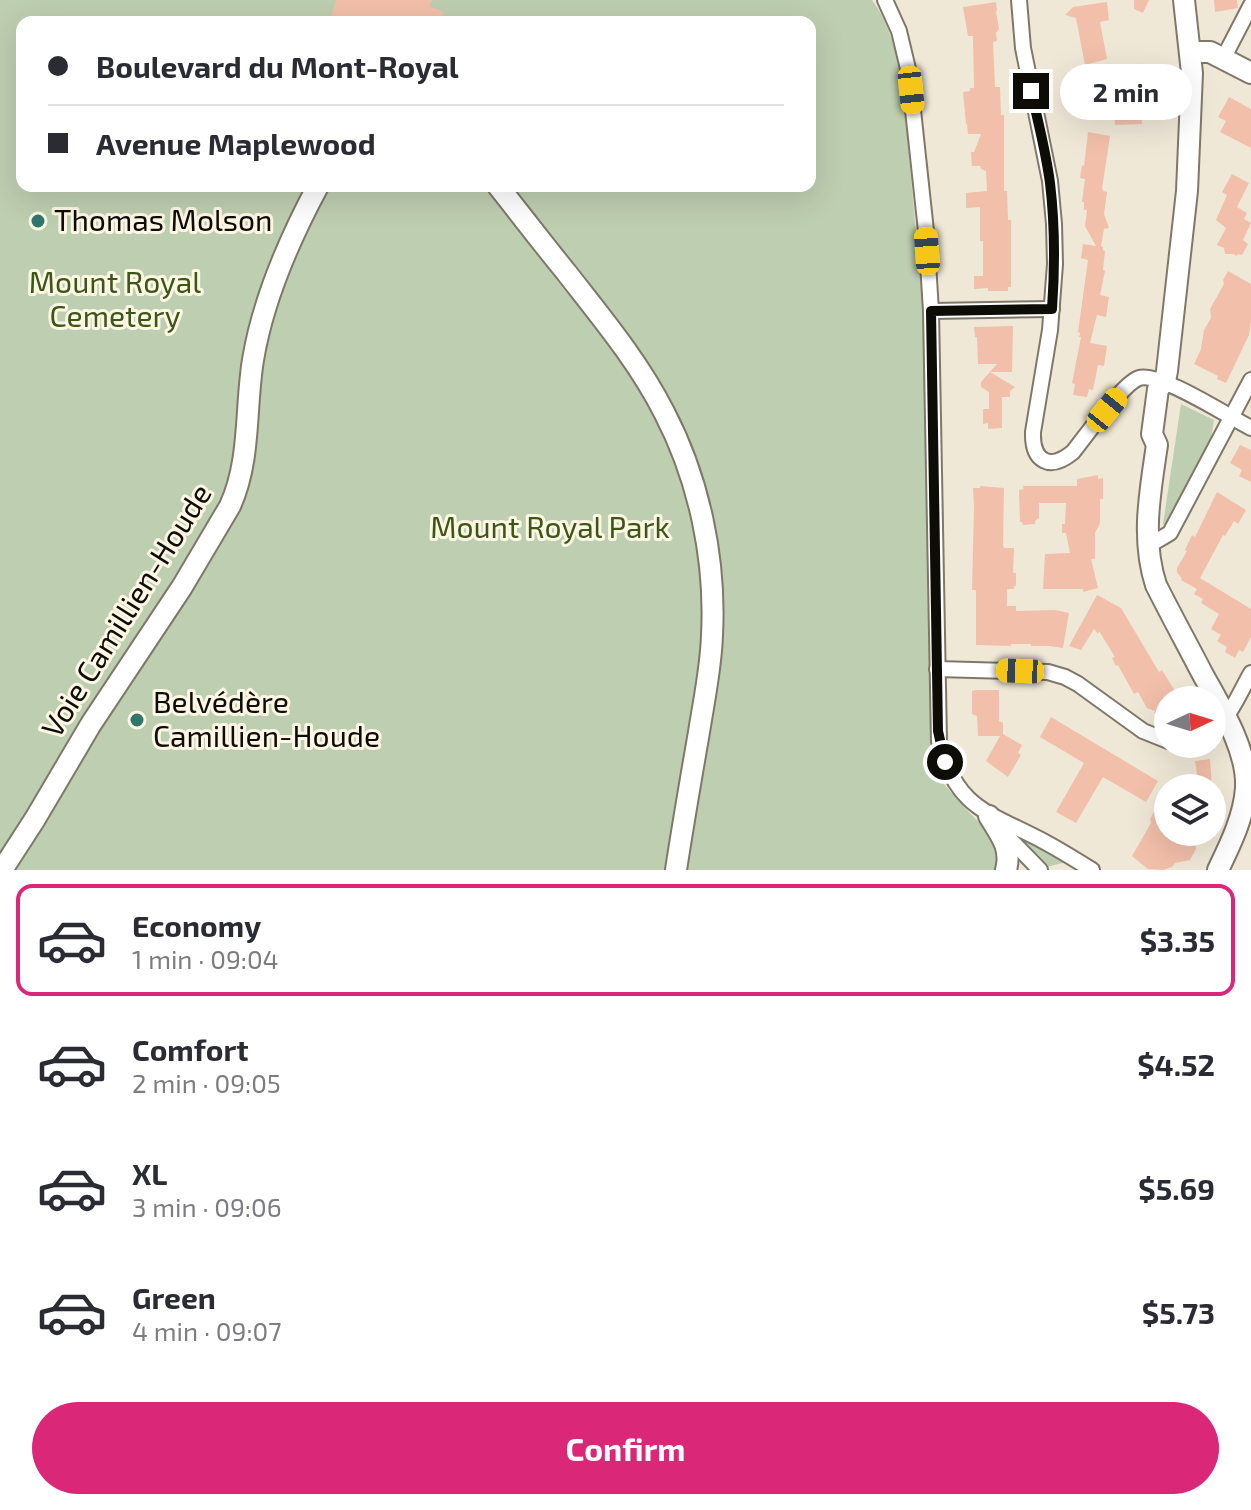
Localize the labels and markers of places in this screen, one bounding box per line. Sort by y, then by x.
place label: Thomas Molson [54,201,273,237]
marker: Thomas Molson [29,212,47,230]
place label: Belvédère Camillien-Houde [153,683,380,753]
marker: Belvédère Camillien-Houde [128,711,146,729]

